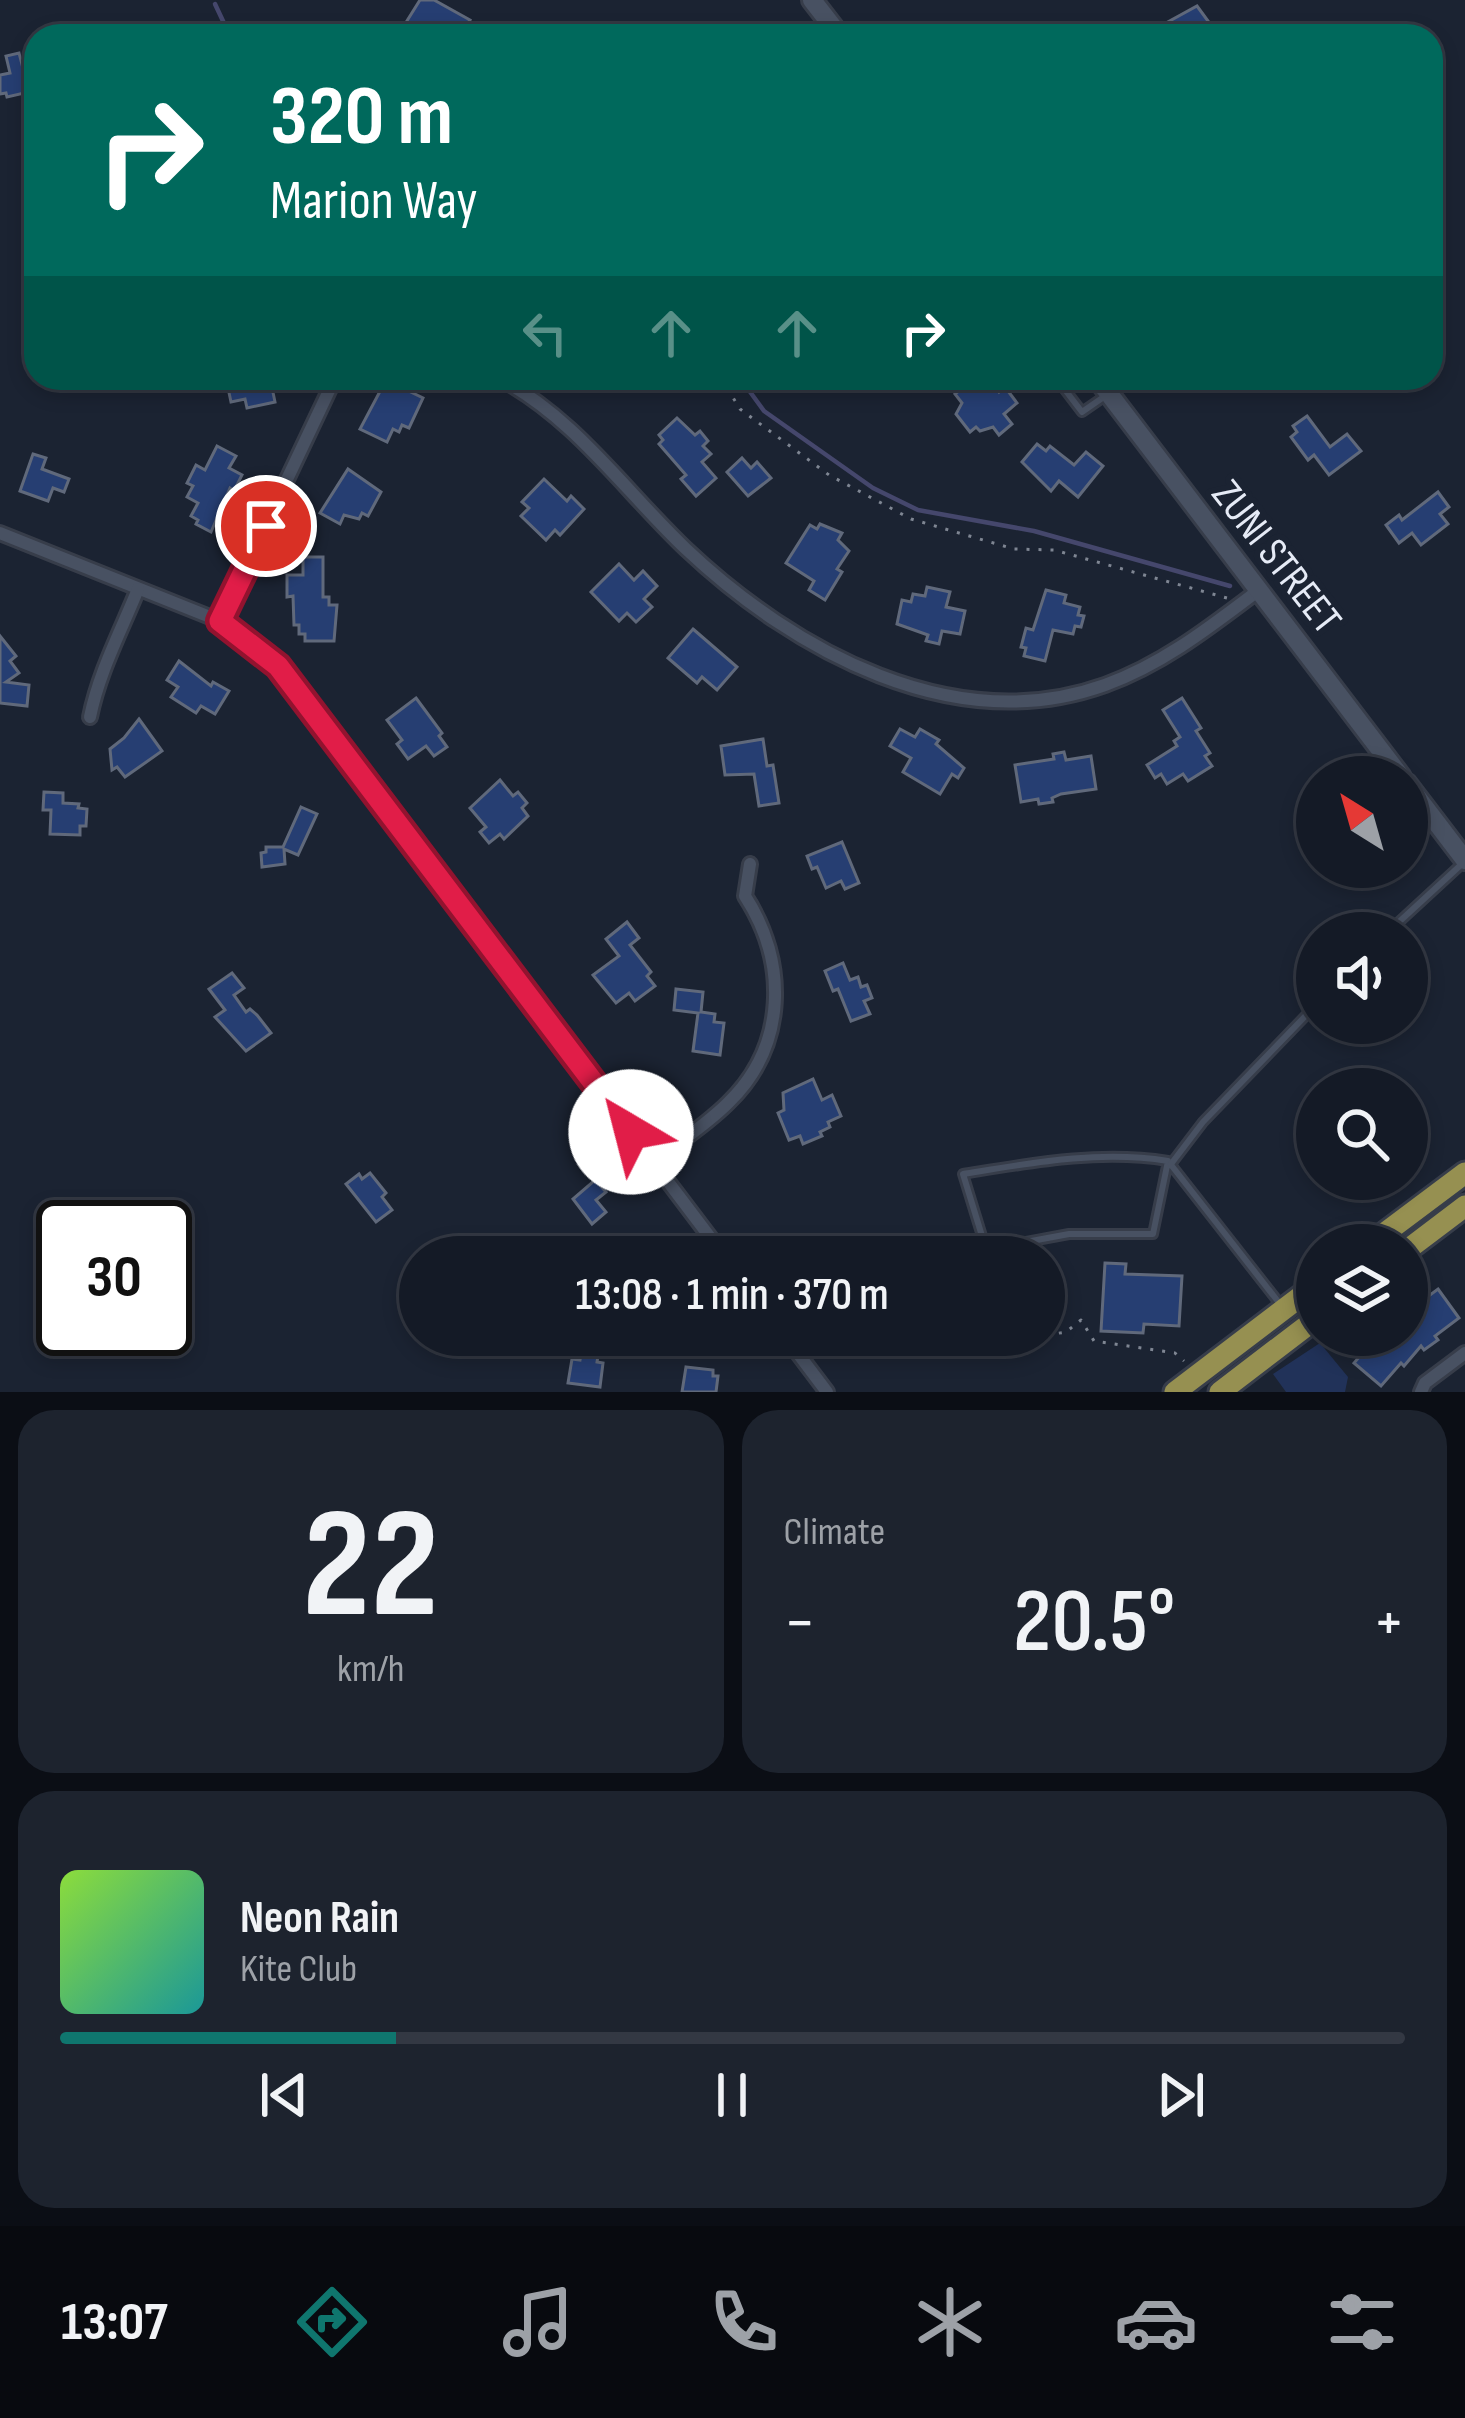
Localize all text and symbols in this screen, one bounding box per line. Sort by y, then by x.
text: 320 m [270,67,453,168]
icon: right [72,72,228,228]
text: Marion Way [270,169,477,234]
icon: left [512,300,578,366]
icon: ahead [638,300,704,366]
icon: ahead [764,300,830,366]
icon: right [890,300,956,366]
street label: ZUNI STREET [1200,471,1352,644]
pin [215,475,317,577]
icon: arrive [233,493,299,559]
north arrow [1296,756,1428,888]
map controls [1296,756,1428,1356]
button: sound [1296,912,1428,1044]
button: search [1296,1068,1428,1200]
position arrow [568,1069,694,1195]
speed limit sign: 30 [36,1200,192,1356]
button: layers [1296,1224,1428,1356]
text: 13:08 · 1 min · 370 m [575,1268,889,1323]
text: 22 [302,1474,439,1661]
text: Climate [784,1509,885,1556]
text: 20.5° [1013,1569,1175,1677]
text: − [784,1584,816,1663]
text: + [1373,1584,1405,1663]
text: km/h [337,1646,404,1693]
text: Neon Rain [240,1891,399,1946]
text: Kite Club [240,1946,357,1993]
icon: previous [251,2062,317,2128]
icon: pause [699,2062,765,2128]
icon: next [1148,2062,1214,2128]
icon: directions [290,2280,374,2364]
icon: music [496,2280,580,2364]
icon: phone [702,2280,786,2364]
icon: climate [908,2280,992,2364]
icon: car [1114,2280,1198,2364]
icon: filters [1320,2280,1404,2364]
text: 13:07 [61,2290,168,2355]

